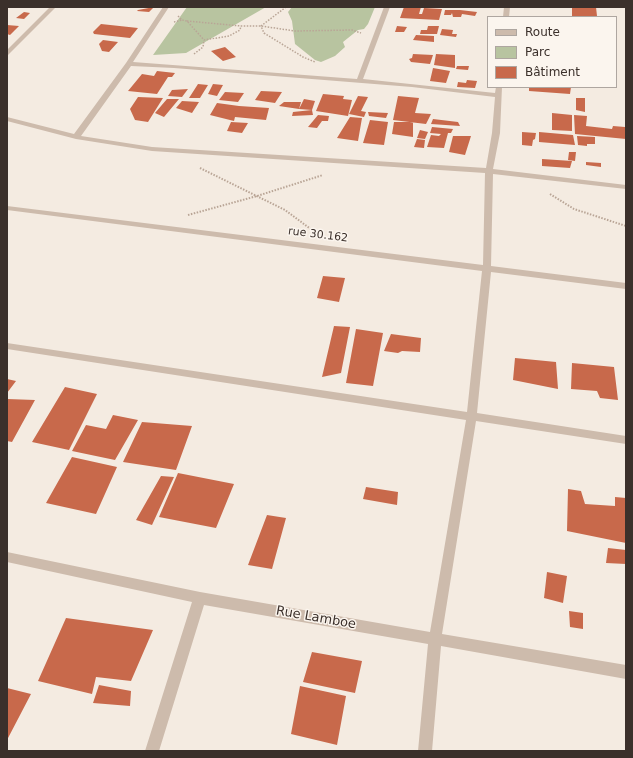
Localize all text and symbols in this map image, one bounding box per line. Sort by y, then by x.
legend [487,16,617,88]
text: Route [525,25,560,39]
text: Parc [525,45,550,59]
text: Bâtiment [525,65,580,79]
street label: rue 30.162 [287,225,349,245]
street label: Rue Lamboe [275,603,357,633]

